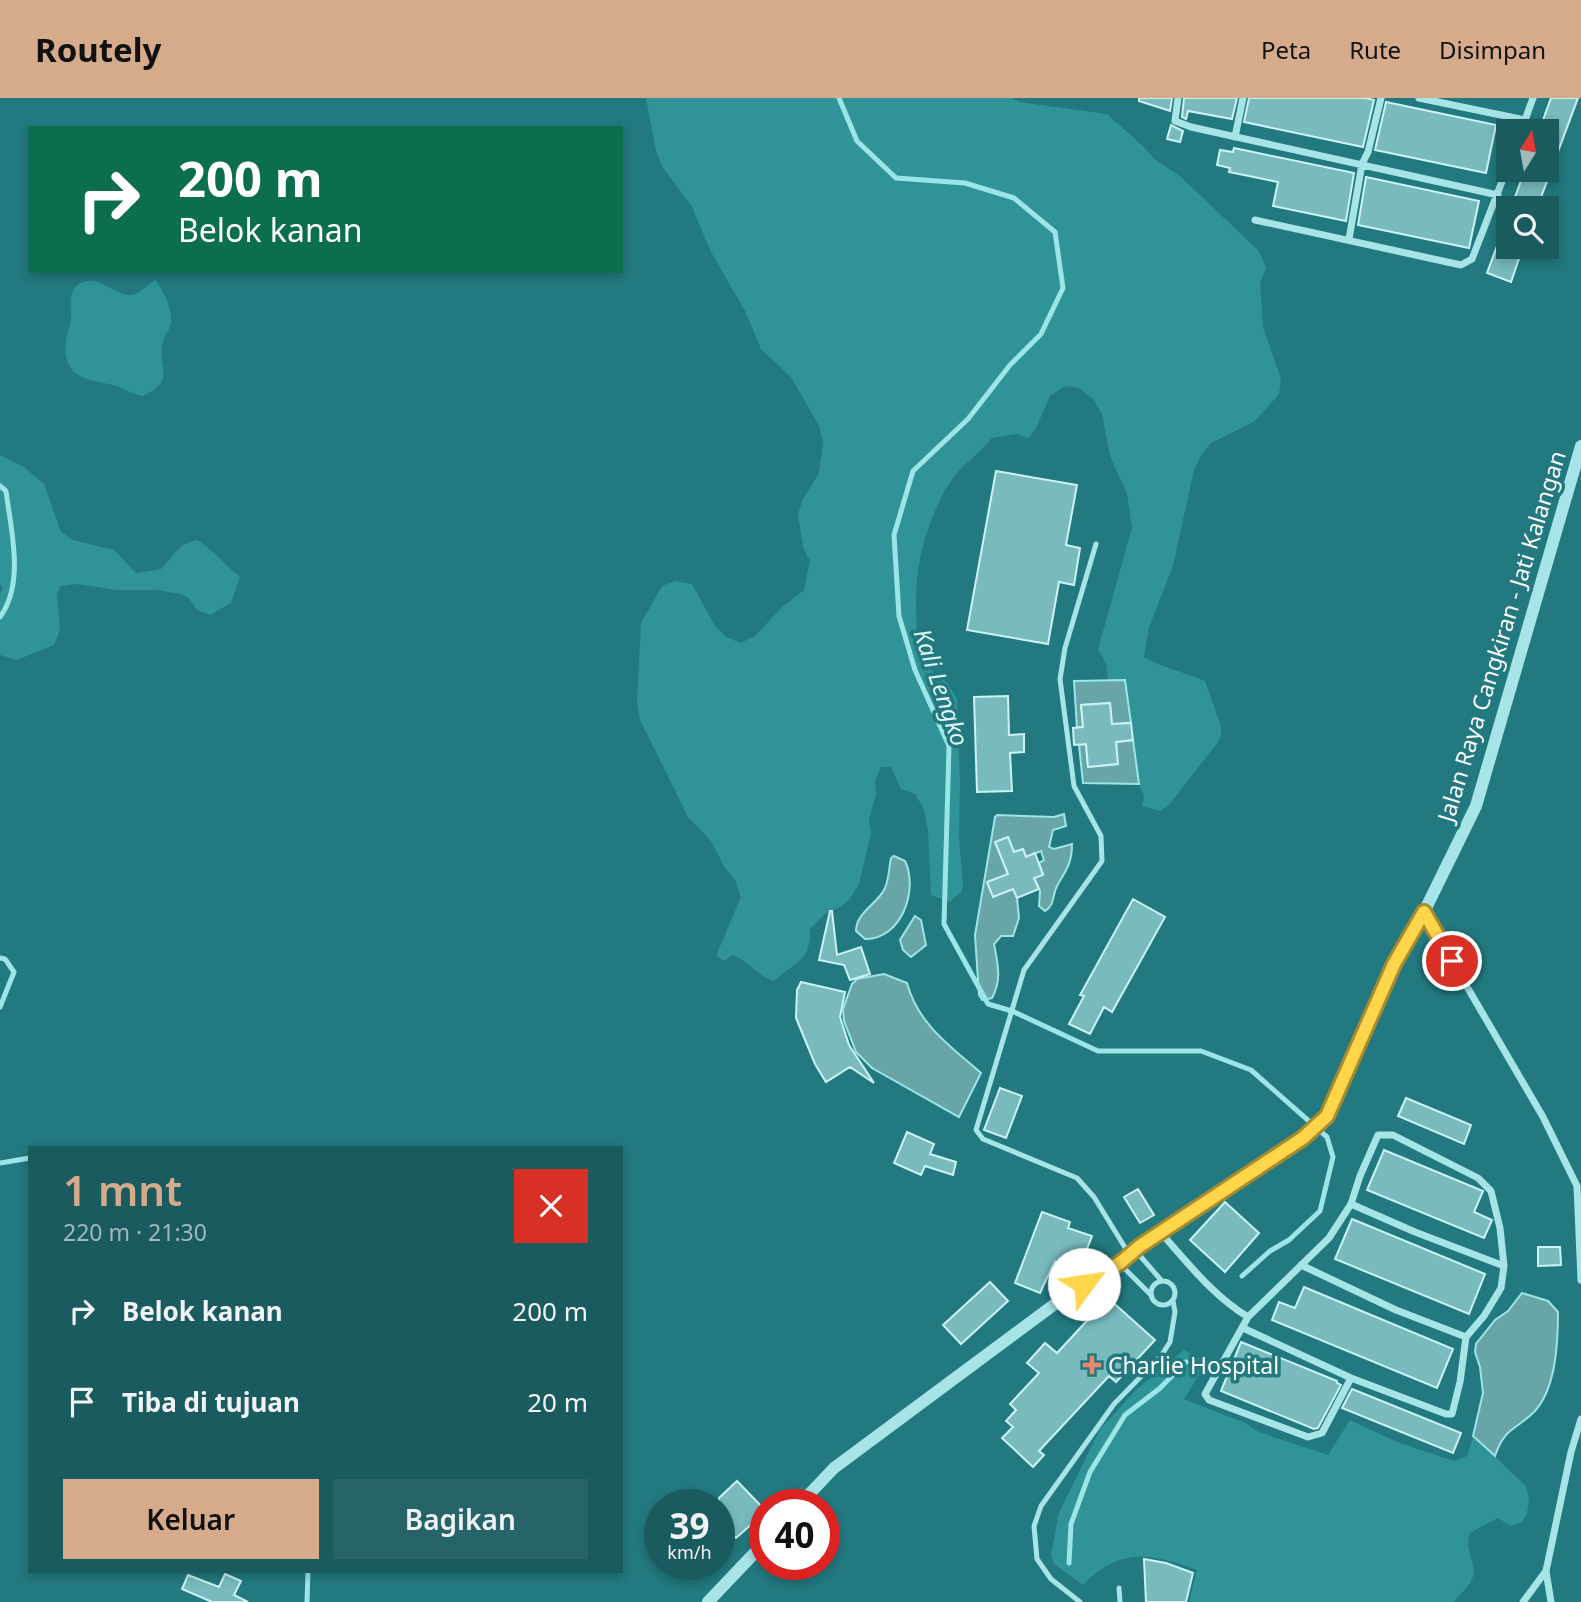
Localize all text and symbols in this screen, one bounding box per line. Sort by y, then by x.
text: Routely [35,27,161,72]
text: Peta [1261,33,1311,66]
text: Rute [1349,33,1401,66]
text: Disimpan [1439,33,1546,66]
north arrow [1496,119,1559,182]
map controls [1496,119,1559,259]
text: 200 m [178,145,323,211]
icon: right [63,154,154,245]
button: search [1496,196,1559,259]
text: Belok kanan [178,208,362,251]
street label: Jalan Raya Cangkiran - Jati Kalangan [1429,447,1573,827]
water label: Kali Lengko [907,624,977,750]
pin [1422,931,1482,991]
icon: arrive [1433,942,1471,980]
text: 1 mnt [63,1161,182,1218]
button: close [514,1169,588,1243]
text: 220 m · 21:30 [63,1216,207,1248]
position arrow [1047,1247,1121,1321]
icon: right [63,1292,101,1330]
text: Belok kanan [122,1293,283,1329]
text: 200 m [512,1293,588,1329]
place label: Charlie Hospital [1108,1349,1279,1381]
marker: Charlie Hospital [1082,1355,1102,1375]
icon: arrive [63,1383,101,1421]
text: Tiba di tujuan [122,1384,300,1420]
text: 20 m [527,1384,588,1420]
button: Keluar [63,1479,319,1559]
button: Bagikan [333,1479,588,1559]
speed limit sign: 40 [749,1489,840,1580]
text: 39 [669,1502,710,1549]
text: km/h [667,1540,712,1564]

